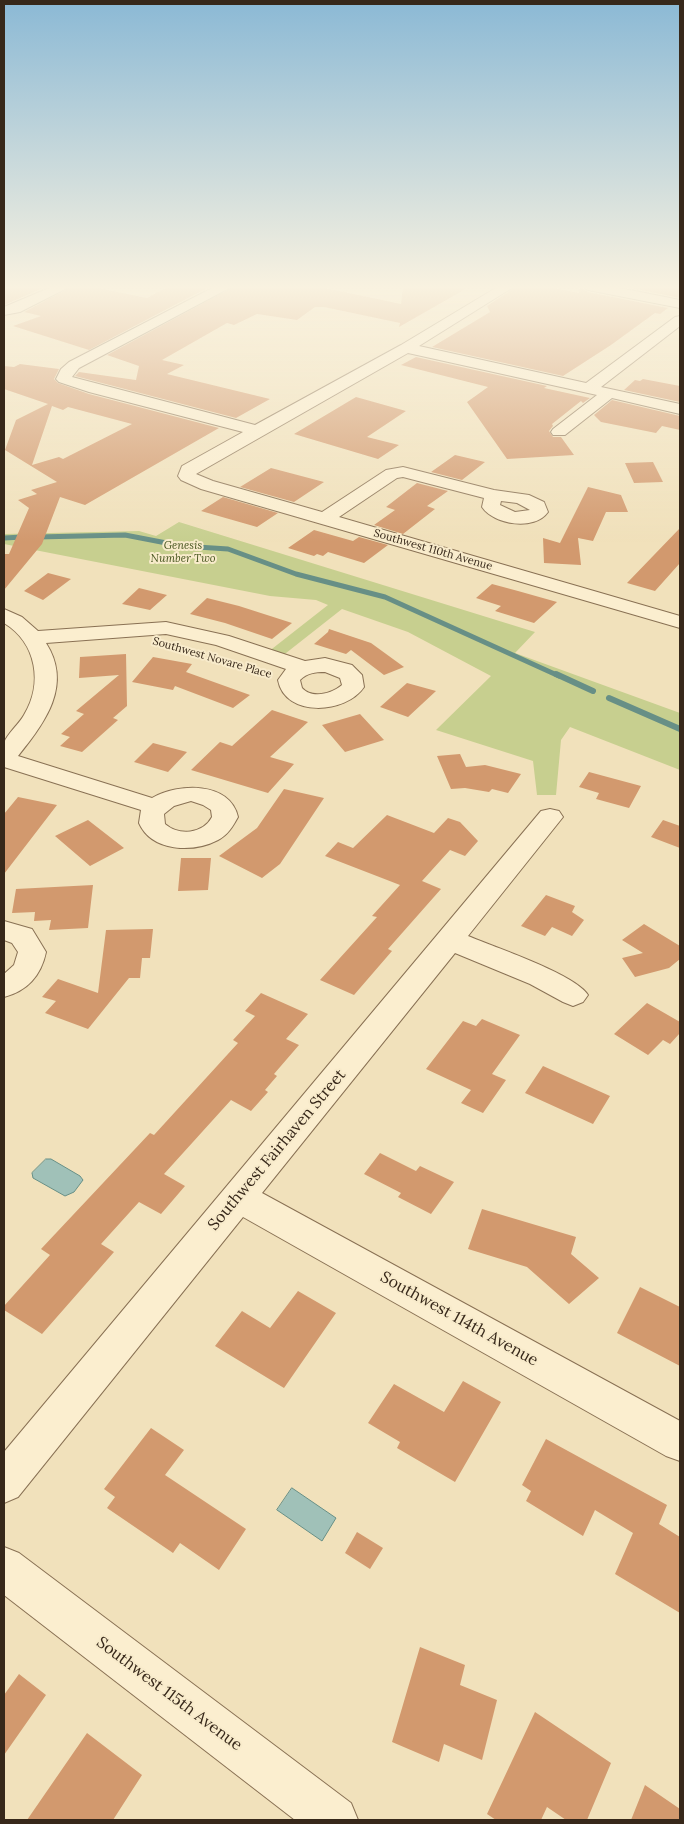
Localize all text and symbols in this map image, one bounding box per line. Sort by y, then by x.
street label: Southwest 110th Avenue [372,527,494,573]
park label: Genesis Number Two [151,539,215,565]
street label: Southwest Novare Place [151,635,273,681]
street label: Southwest Fairhaven Street [204,1066,350,1234]
street label: Southwest 114th Avenue [377,1268,541,1370]
street label: Southwest 115th Avenue [92,1633,246,1755]

